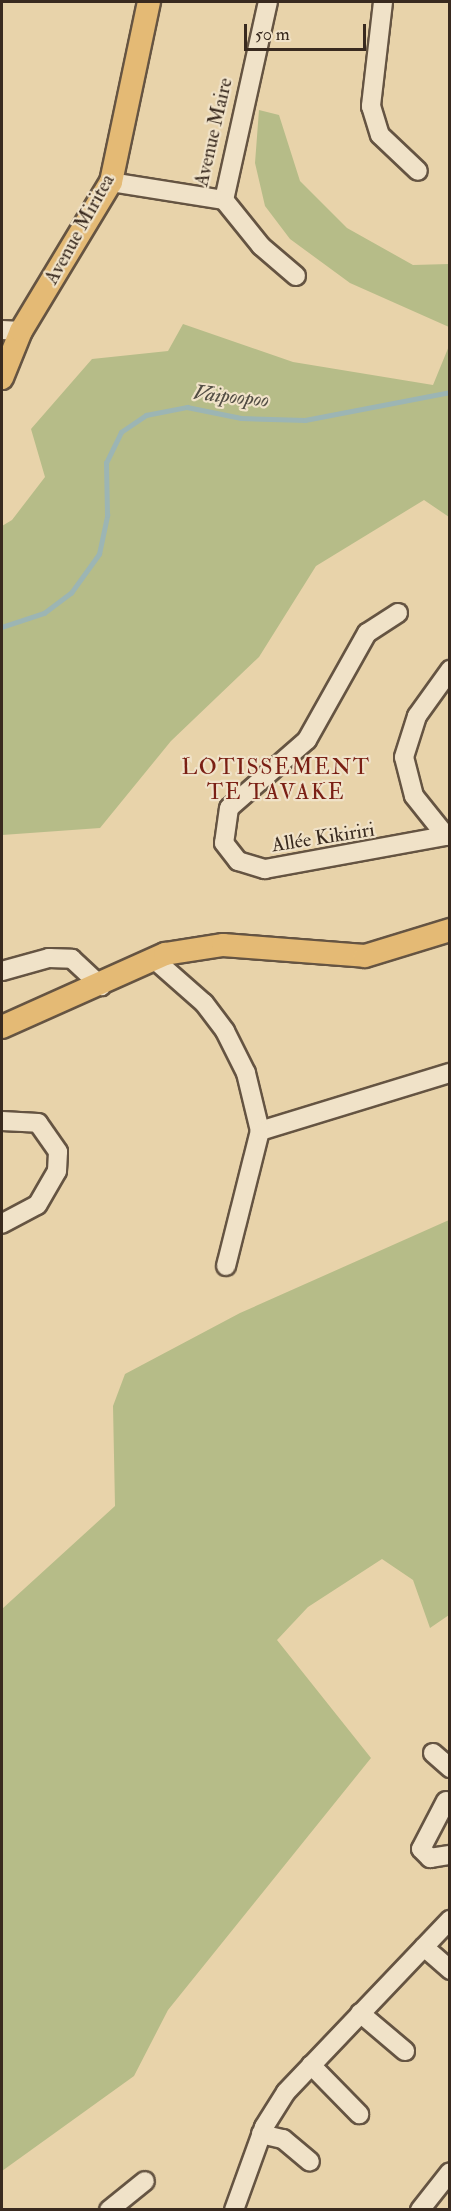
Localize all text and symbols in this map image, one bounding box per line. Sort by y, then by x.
scale bar [247,12,368,50]
text: 50 m [255,23,290,46]
street label: Avenue Maire [189,75,237,189]
street label: Avenue Miritea [39,170,119,288]
water label: Vaipoopoo [192,381,270,413]
district label: LOTISSEMENT TE TAVAKE [181,754,371,806]
street label: Allée Kikiriri [270,817,376,857]

